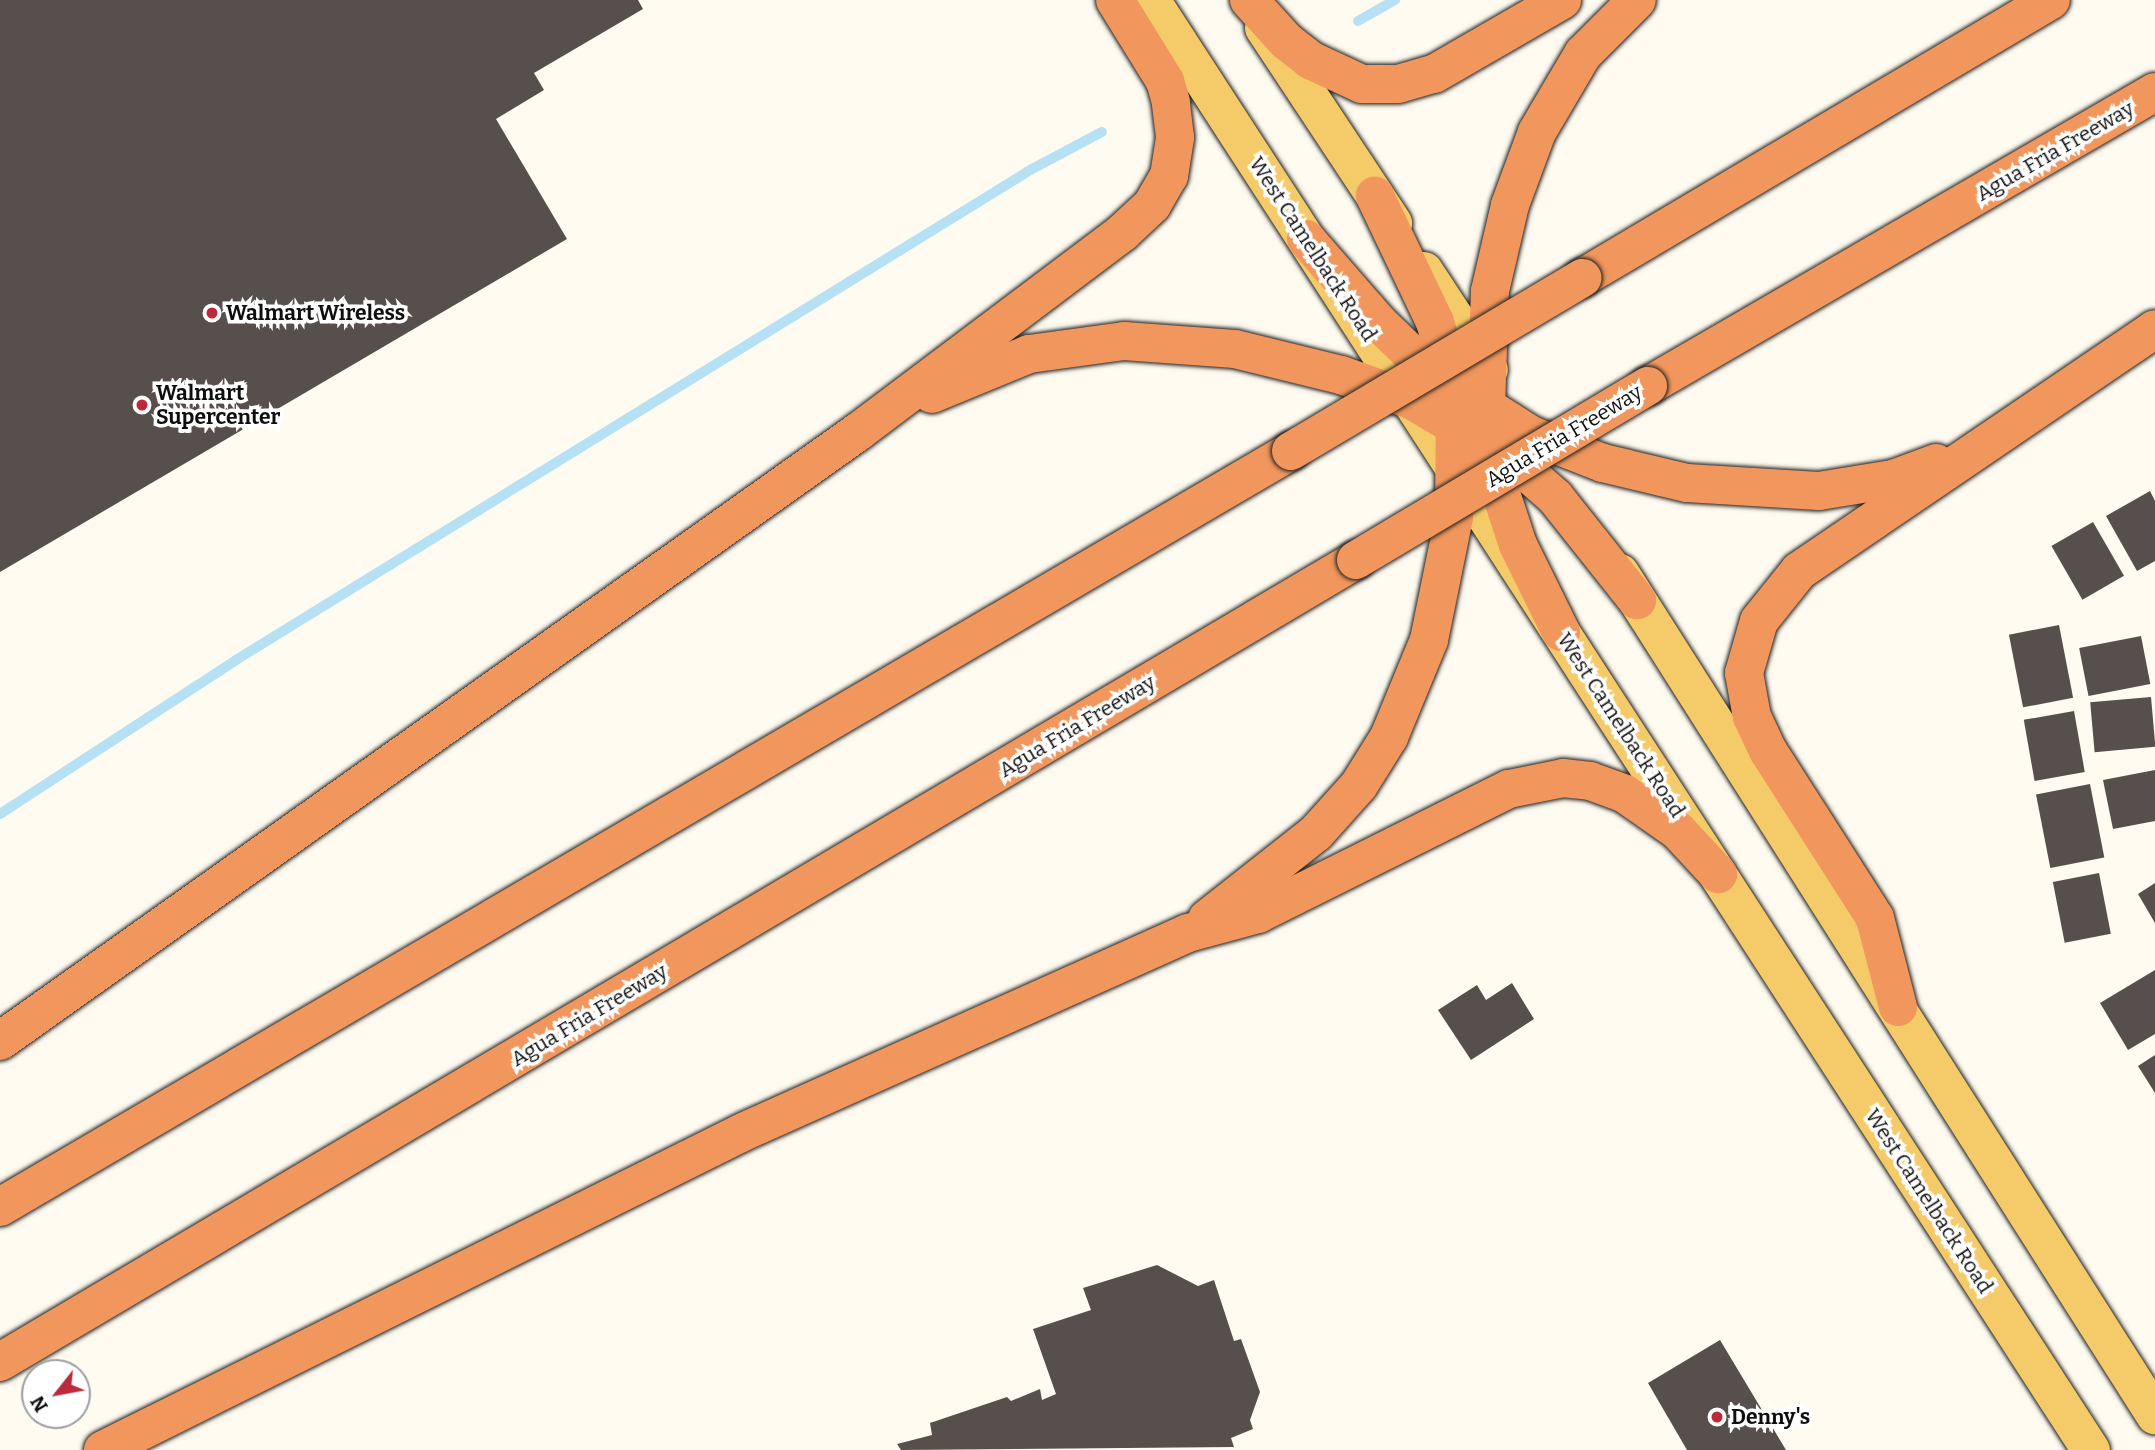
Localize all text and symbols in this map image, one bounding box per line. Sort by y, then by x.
street label: Agua Fria Freeway [1972,96,2138,206]
street label: West Camelback Road [1244,152,1382,346]
place label: Walmart Wireless [226,300,405,326]
marker: Walmart Wireless [204,305,220,321]
street label: Agua Fria Freeway [1481,379,1647,493]
place label: Walmart Supercenter [156,380,280,430]
marker: Walmart Supercenter [134,397,150,413]
street label: West Camelback Road [1552,628,1690,822]
street label: Agua Fria Freeway [994,669,1160,783]
street label: Agua Fria Freeway [506,958,672,1072]
street label: West Camelback Road [1860,1104,1998,1298]
north arrow [21,1359,91,1429]
text: N [26,1392,53,1416]
place label: Denny's [1731,1404,1810,1430]
marker: Denny's [1709,1409,1725,1425]

